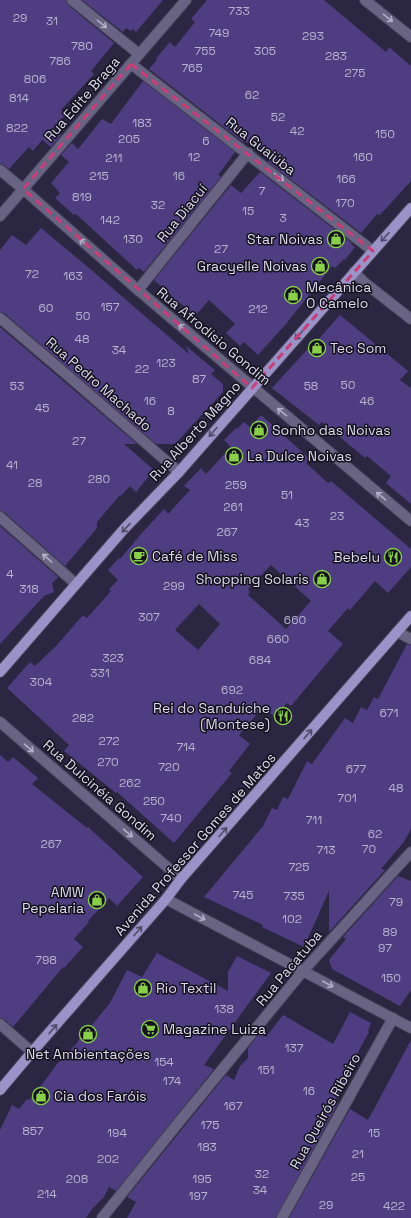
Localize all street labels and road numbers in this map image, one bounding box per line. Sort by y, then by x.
street label: Rua Edite Braga [40,53,124,145]
street label: Rua Guaiúba [222,113,300,179]
street label: Rua Diacuí [153,180,211,246]
street label: Rua Afrodísio Gondim [153,283,275,389]
street label: Rua Pedro Machado [42,333,156,435]
street label: Rua Alberto Magno [145,377,245,485]
street label: Rua Dulcinéia Gondim [39,736,161,844]
street label: Avenida Professor Gomes de Matos [110,749,280,939]
street label: Rua Pacatuba [252,927,326,1009]
street label: Rua Queirós Ribeiro [286,1050,364,1172]

